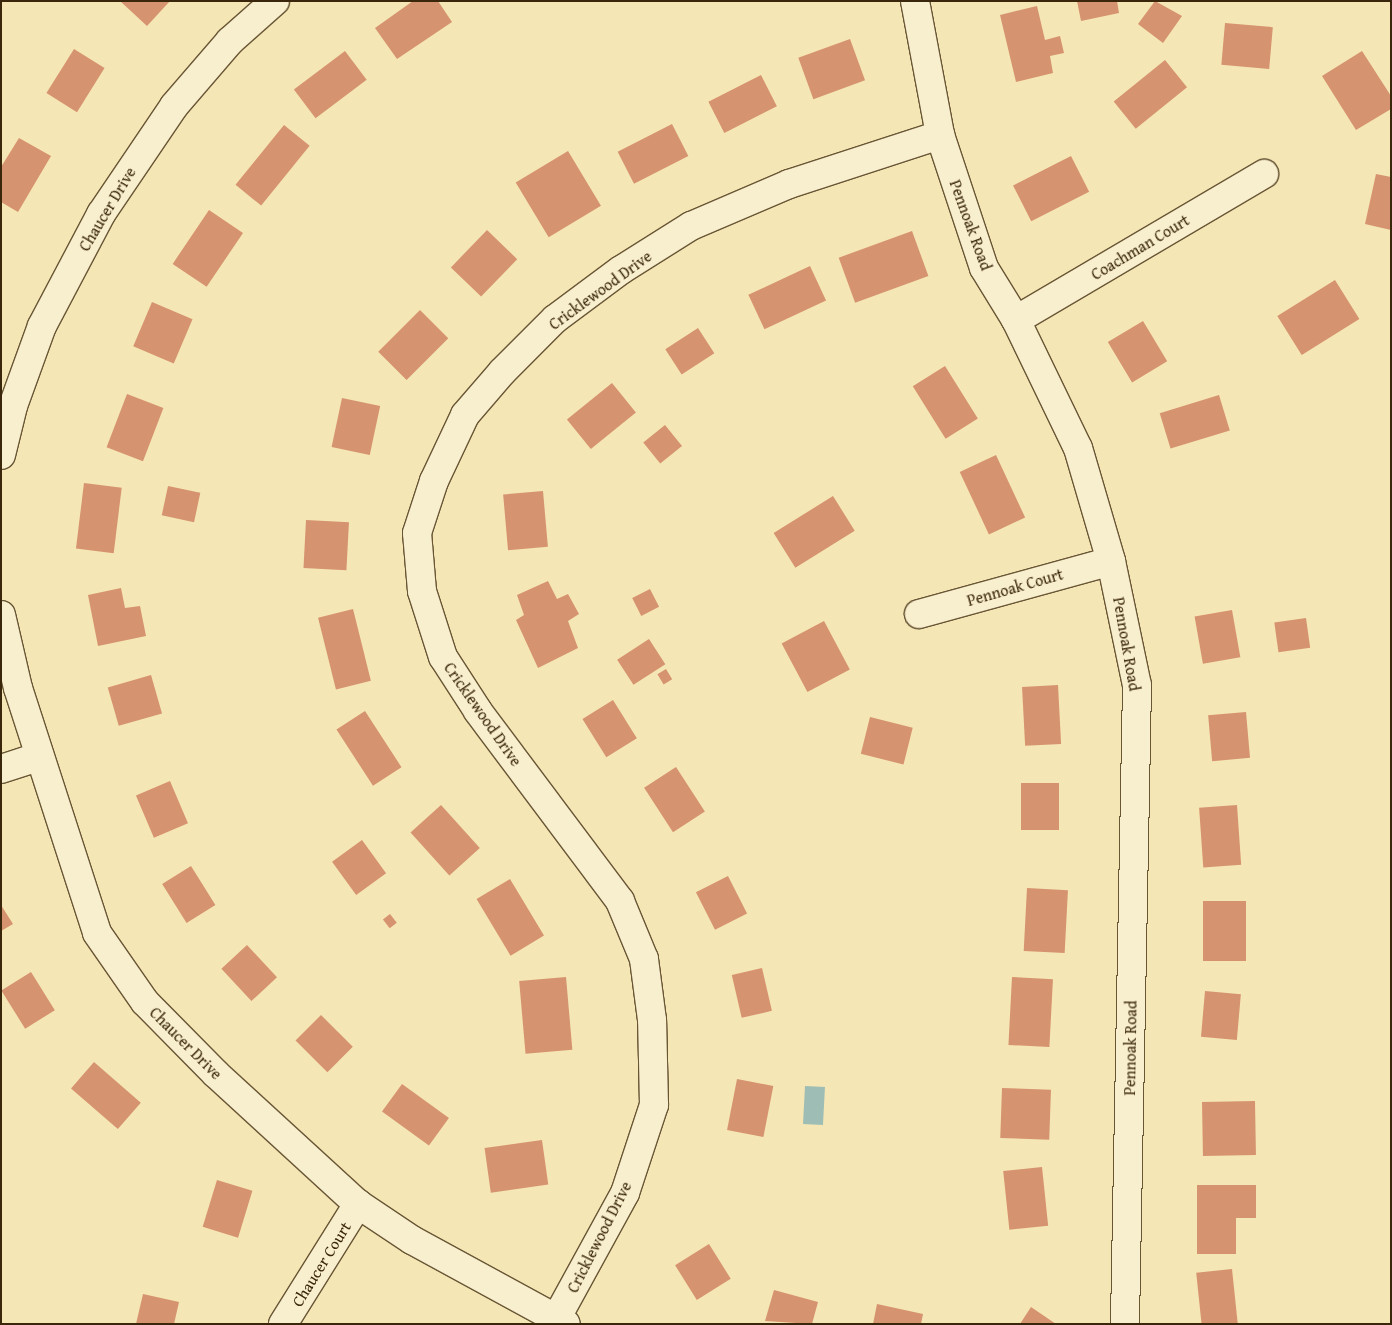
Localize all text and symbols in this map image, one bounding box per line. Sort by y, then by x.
street label: Chaucer Drive [74,164,140,254]
street label: Pennoak Road [946,177,996,273]
street label: Coachman Court [1087,210,1193,284]
street label: Cricklewood Drive [545,246,655,334]
street label: Pennoak Court [965,564,1065,610]
street label: Pennoak Road [1109,596,1145,692]
street label: Cricklewood Drive [440,658,526,770]
street label: Pennoak Road [1120,1000,1140,1096]
street label: Chaucer Drive [146,1003,226,1083]
street label: Cricklewood Drive [563,1178,635,1296]
street label: Chaucer Court [287,1218,355,1310]

